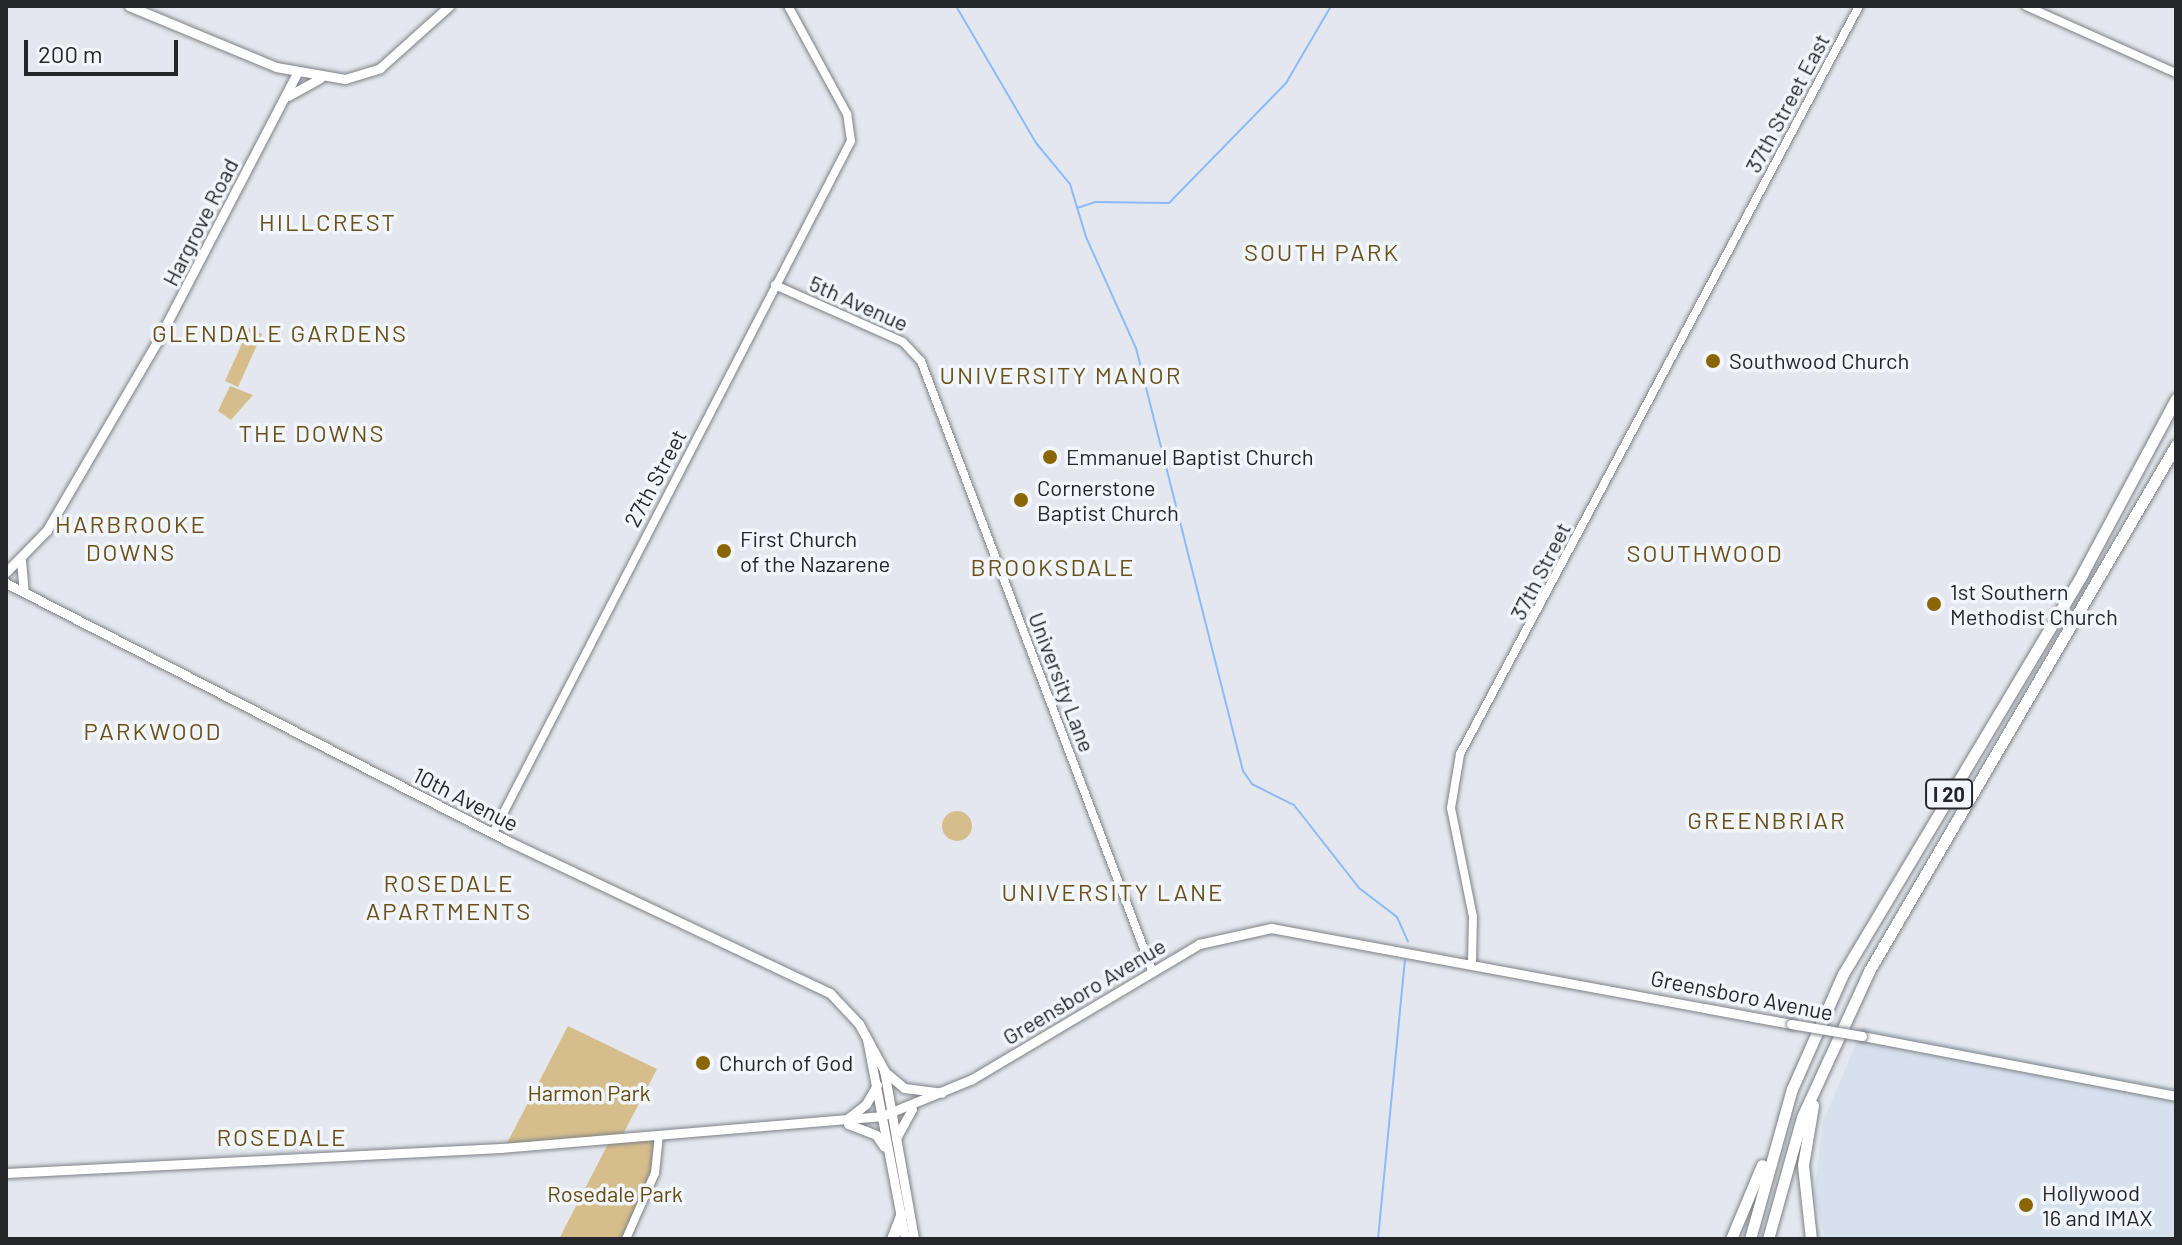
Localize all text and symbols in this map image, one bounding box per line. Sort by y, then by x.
scale bar [28,24,182,74]
street label: 37th Street East [1739,29,1835,177]
text: 200 m [38,39,103,68]
street label: Hargrove Road [157,154,243,290]
district label: HILLCREST [259,208,397,236]
district label: SOUTH PARK [1244,238,1400,266]
street label: 5th Avenue [805,269,913,337]
district label: GLENDALE GARDENS [152,319,408,347]
place label: Southwood Church [1729,348,1909,374]
marker: Southwood Church [1704,352,1722,370]
district label: UNIVERSITY MANOR [940,361,1182,389]
district label: THE DOWNS [238,419,386,447]
street label: 27th Street [618,425,692,531]
place label: Emmanuel Baptist Church [1066,444,1314,470]
marker: Emmanuel Baptist Church [1041,448,1059,466]
place label: Cornerstone Baptist Church [1037,474,1179,526]
marker: Cornerstone Baptist Church [1012,491,1030,509]
district label: HARBROOKE DOWNS [55,510,207,566]
street label: 37th Street [1504,518,1576,624]
place label: First Church of the Nazarene [740,525,890,576]
district label: SOUTHWOOD [1626,539,1784,567]
marker: First Church of the Nazarene [715,542,733,560]
district label: BROOKSDALE [970,553,1136,581]
place label: 1st Southern Methodist Church [1950,578,2118,630]
marker: 1st Southern Methodist Church [1925,595,1943,613]
street label: University Lane [1023,608,1101,756]
district label: PARKWOOD [84,717,222,745]
street label: 10th Avenue [409,761,523,837]
road number: I 20 [1925,778,1973,810]
district label: GREENBRIAR [1687,806,1847,834]
district label: ROSEDALE APARTMENTS [366,869,532,925]
district label: UNIVERSITY LANE [1002,878,1224,906]
street label: Greensboro Avenue [998,932,1170,1050]
street label: Greensboro Avenue [1649,964,1835,1026]
place label: Church of God [719,1050,853,1076]
marker: Church of God [694,1054,712,1072]
park label: Harmon Park [527,1080,651,1106]
district label: ROSEDALE [216,1123,348,1151]
place label: Hollywood 16 and IMAX [2042,1179,2153,1230]
park label: Rosedale Park [547,1181,683,1207]
marker: Hollywood 16 and IMAX [2017,1196,2035,1214]

